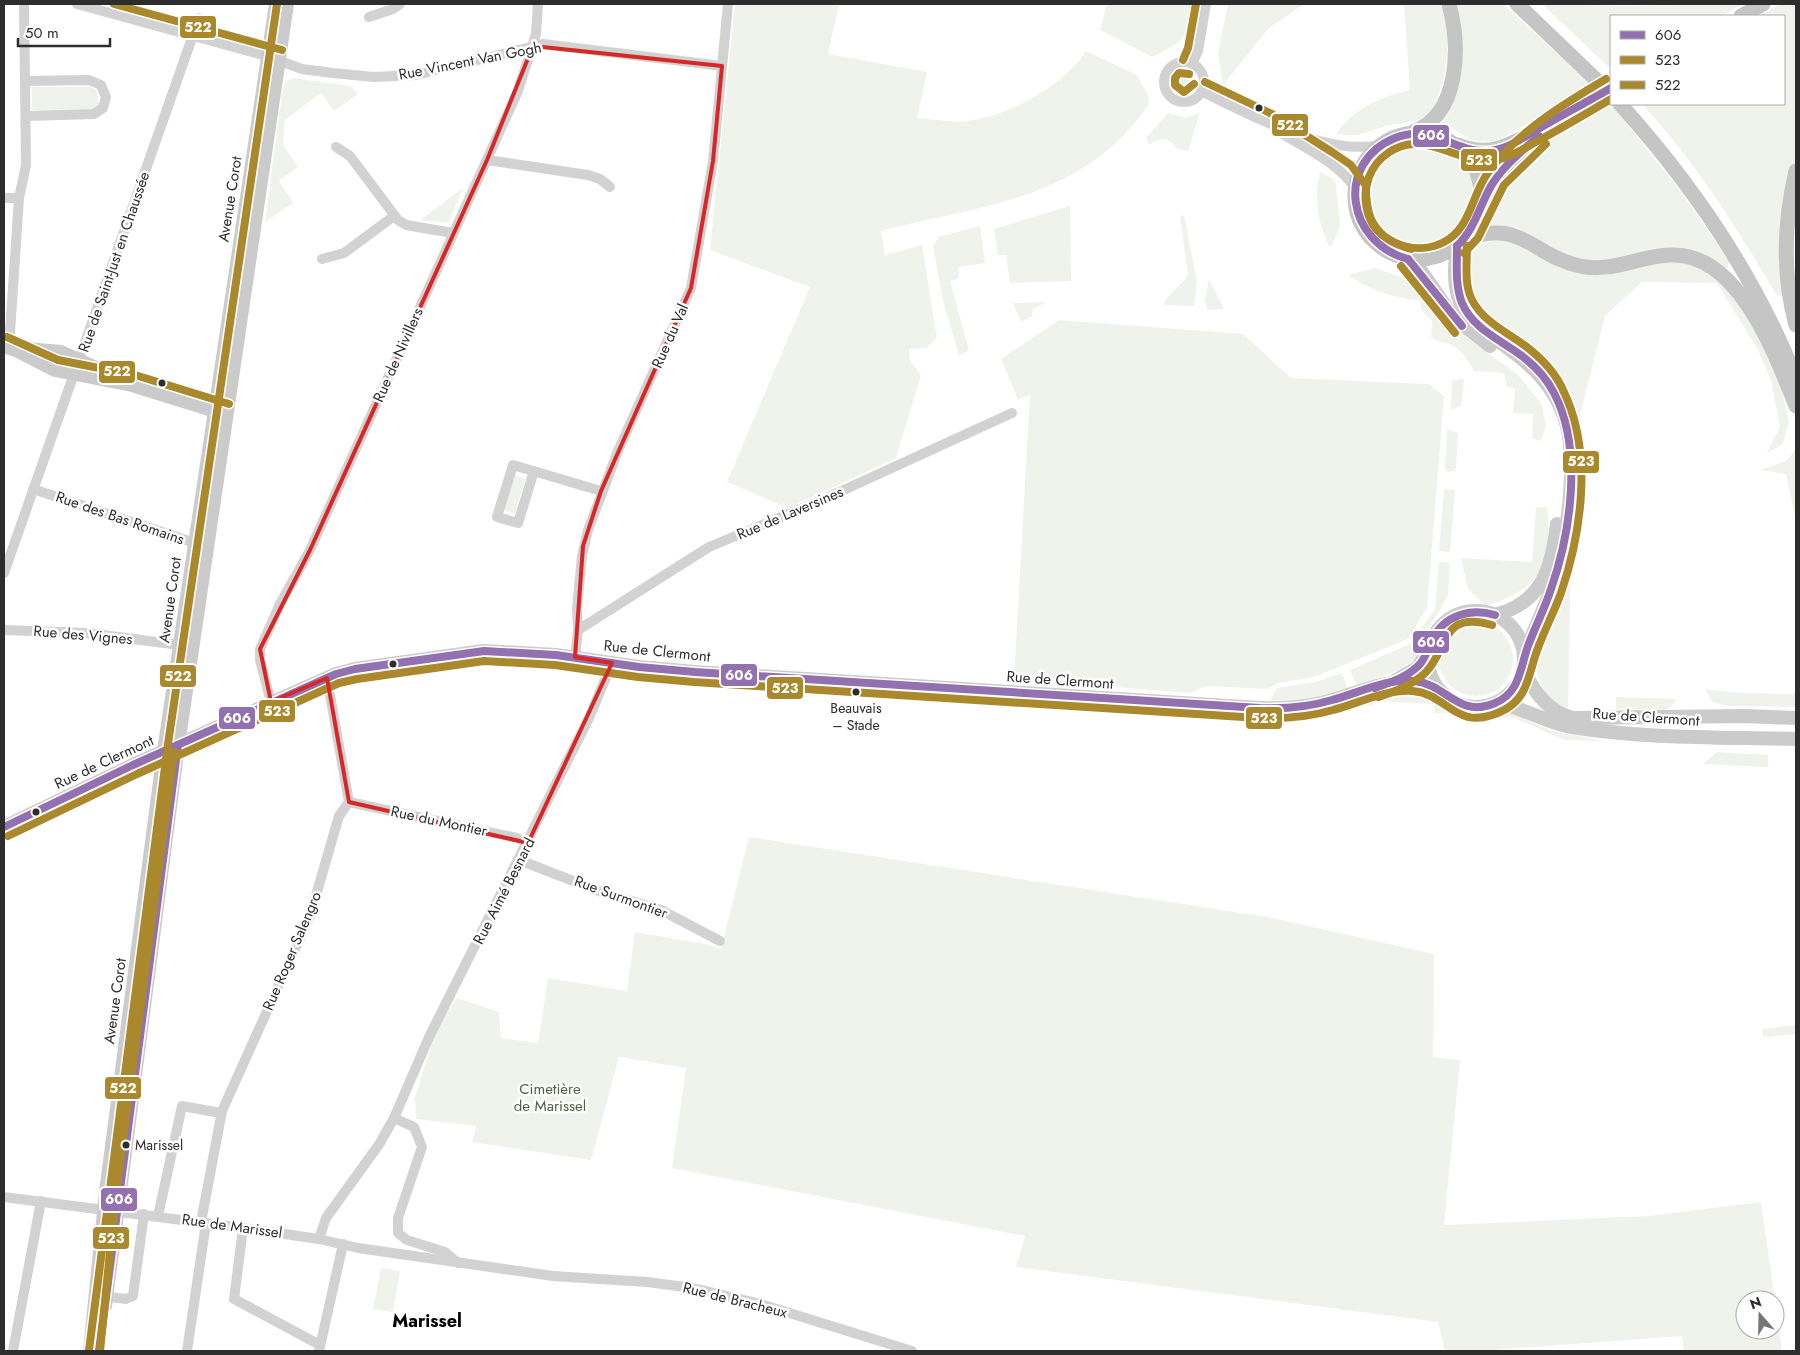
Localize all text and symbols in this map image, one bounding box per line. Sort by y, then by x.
scale bar [18,15,110,47]
line badge: 522 [179,15,217,39]
legend [1610,15,1785,105]
text: 522 [184,17,212,37]
text: 50 m [25,22,59,44]
text: 606 [1655,24,1681,46]
street label: Rue Vincent Van Gogh [397,36,543,86]
text: 523 [1655,49,1680,71]
text: 522 [1655,74,1681,96]
unlabelled marker [1254,103,1264,113]
line badge: 522 [1271,113,1309,137]
text: 522 [1276,115,1304,135]
line badge: 606 [1412,124,1450,148]
text: 606 [1417,125,1445,145]
line badge: 523 [1460,148,1498,172]
text: 523 [1466,150,1493,170]
street label: Avenue Corot [212,154,248,243]
street label: Rue de Saint-Just en Chaussée [73,168,155,355]
street label: Rue du Val [646,300,694,372]
street label: Rue de Nivillers [367,304,429,406]
line badge: 522 [98,360,136,384]
text: 522 [103,361,131,381]
unlabelled marker [157,378,167,388]
line badge: 523 [1562,450,1600,474]
text: 523 [1568,451,1595,471]
street label: Rue de Laversines [733,481,847,545]
street label: Rue des Bas Romains [53,486,187,550]
street label: Avenue Corot [153,555,187,644]
street label: Rue des Vignes [33,620,133,650]
line badge: 606 [1412,630,1450,654]
text: 606 [1417,632,1445,652]
street label: Rue de Clermont [603,634,712,668]
unlabelled marker [388,659,398,669]
line badge: 606 [720,663,758,687]
line badge: 522 [159,664,197,688]
text: 606 [725,665,753,685]
street label: Rue de Clermont [1006,665,1115,695]
text: 522 [164,666,192,686]
line badge: 523 [766,676,804,700]
text: 523 [772,678,799,698]
marker: Beauvais – Stade [851,687,861,697]
place label: Beauvais – Stade [830,698,882,735]
line badge: 523 [258,699,296,723]
text: 523 [264,701,291,721]
street label: Rue de Clermont [1592,702,1701,732]
line badge: 606 [218,706,256,730]
line badge: 523 [1245,706,1283,730]
text: 606 [223,708,251,728]
text: 523 [1251,708,1278,728]
street label: Rue de Clermont [51,729,158,795]
street label: Rue du Montier [389,800,490,842]
unlabelled marker [31,807,41,817]
street label: Rue Aimé Besnard [468,834,540,948]
street label: Rue Surmontier [571,870,672,924]
street label: Rue Roger Salengro [257,888,327,1014]
street label: Avenue Corot [98,956,132,1045]
line badge: 522 [104,1076,142,1100]
text: 522 [109,1078,137,1098]
park label: Cimetière de Marissel [514,1078,586,1117]
place label: Marissel [135,1135,183,1155]
marker: Marissel [121,1140,131,1150]
line badge: 606 [100,1187,138,1212]
text: 606 [105,1189,133,1209]
street label: Rue de Marissel [180,1208,284,1244]
line badge: 523 [92,1226,130,1250]
text: 523 [98,1228,125,1248]
street label: Rue de Bracheux [680,1276,790,1324]
north arrow [1735,1290,1785,1340]
text: N [1747,1291,1764,1314]
district label: Marissel [392,1308,462,1334]

